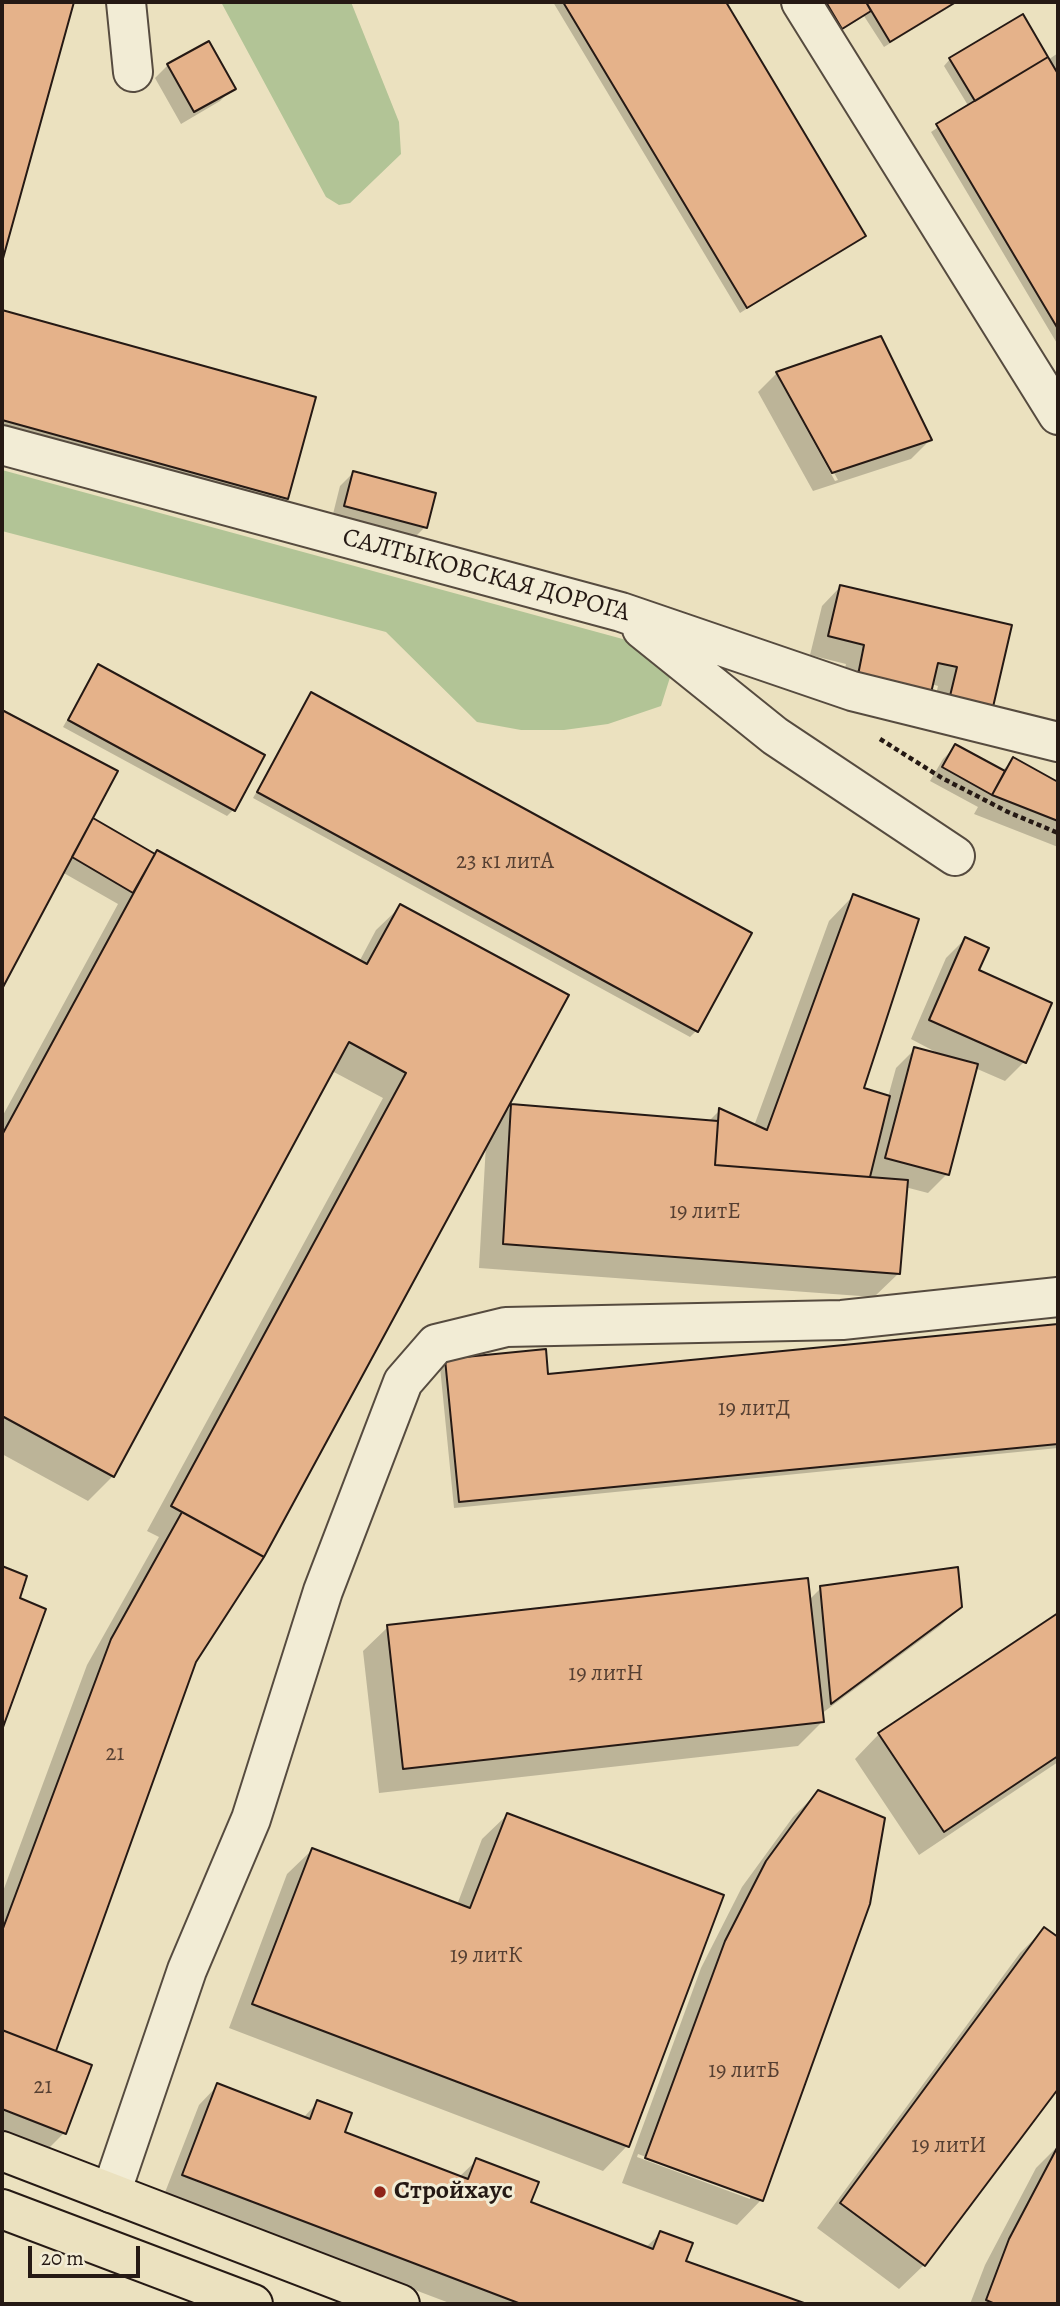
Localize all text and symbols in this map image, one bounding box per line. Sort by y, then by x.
street label: САЛТЫКОВСКАЯ ДОРОГА [339,523,633,629]
house number: 23 к1 литА [456,848,554,876]
house number: 19 литЕ [669,1198,741,1226]
house number: 19 литД [718,1395,790,1423]
house number: 19 литН [568,1660,644,1688]
house number: 21 [106,1740,124,1768]
house number: 19 литК [450,1942,522,1970]
house number: 19 литБ [708,2057,780,2085]
house number: 21 [34,2073,52,2101]
house number: 19 литИ [911,2132,987,2160]
place label: Стройхаус [394,2176,513,2208]
marker: Стройхаус [372,2184,388,2200]
scale bar [32,2232,144,2276]
text: 20 m [41,2244,84,2272]

